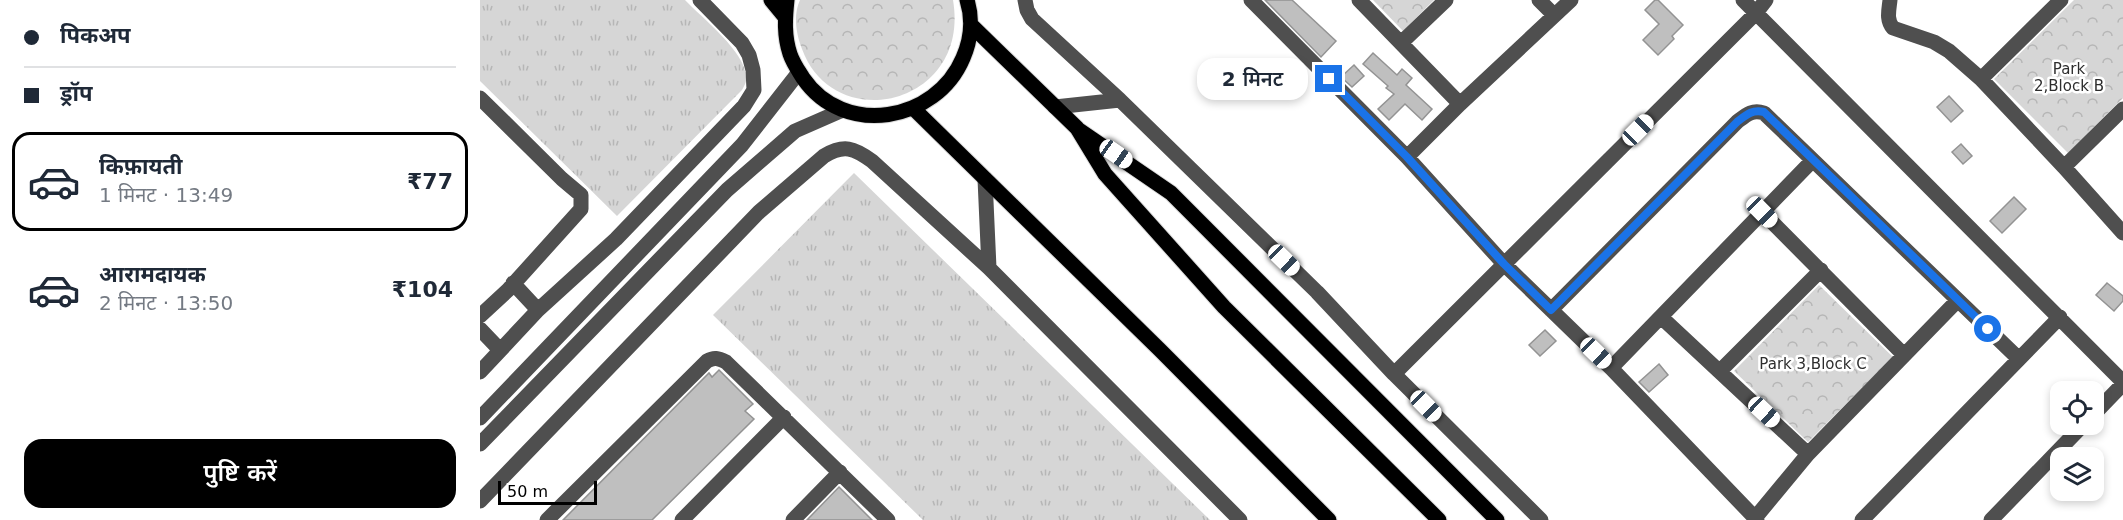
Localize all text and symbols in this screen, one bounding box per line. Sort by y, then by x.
text: पिकअप [60,23,131,48]
callout: 2 मिनट [1197,58,1308,100]
park label: Park 2,Block B [2034,60,2104,95]
route end [1315,65,1342,92]
text: 2 मिनट [1222,67,1283,91]
text: ड्रॉप [60,81,93,106]
car [1619,111,1657,149]
car [1096,136,1136,172]
text: किफ़ायती [99,154,183,179]
icon: car [27,155,81,209]
text: ₹77 [407,169,453,194]
text: 1 मिनट · 13:49 [99,183,233,207]
car [1743,193,1781,231]
car [1265,241,1303,279]
text: आरामदायक [99,262,206,287]
icon: car [27,263,81,317]
text: ₹104 [392,277,453,302]
text: 2 मिनट · 13:50 [99,291,233,315]
route start [1974,315,2001,342]
car [1577,334,1615,372]
park label: Park 3,Block C [1759,355,1867,373]
map controls [2050,381,2104,501]
button: locate [2050,381,2104,435]
car [1407,387,1445,425]
car [1745,393,1783,431]
button: पुष्टि करें [24,439,456,508]
button: layers [2050,447,2104,501]
scale bar [498,478,597,506]
text: 50 m [507,482,548,501]

